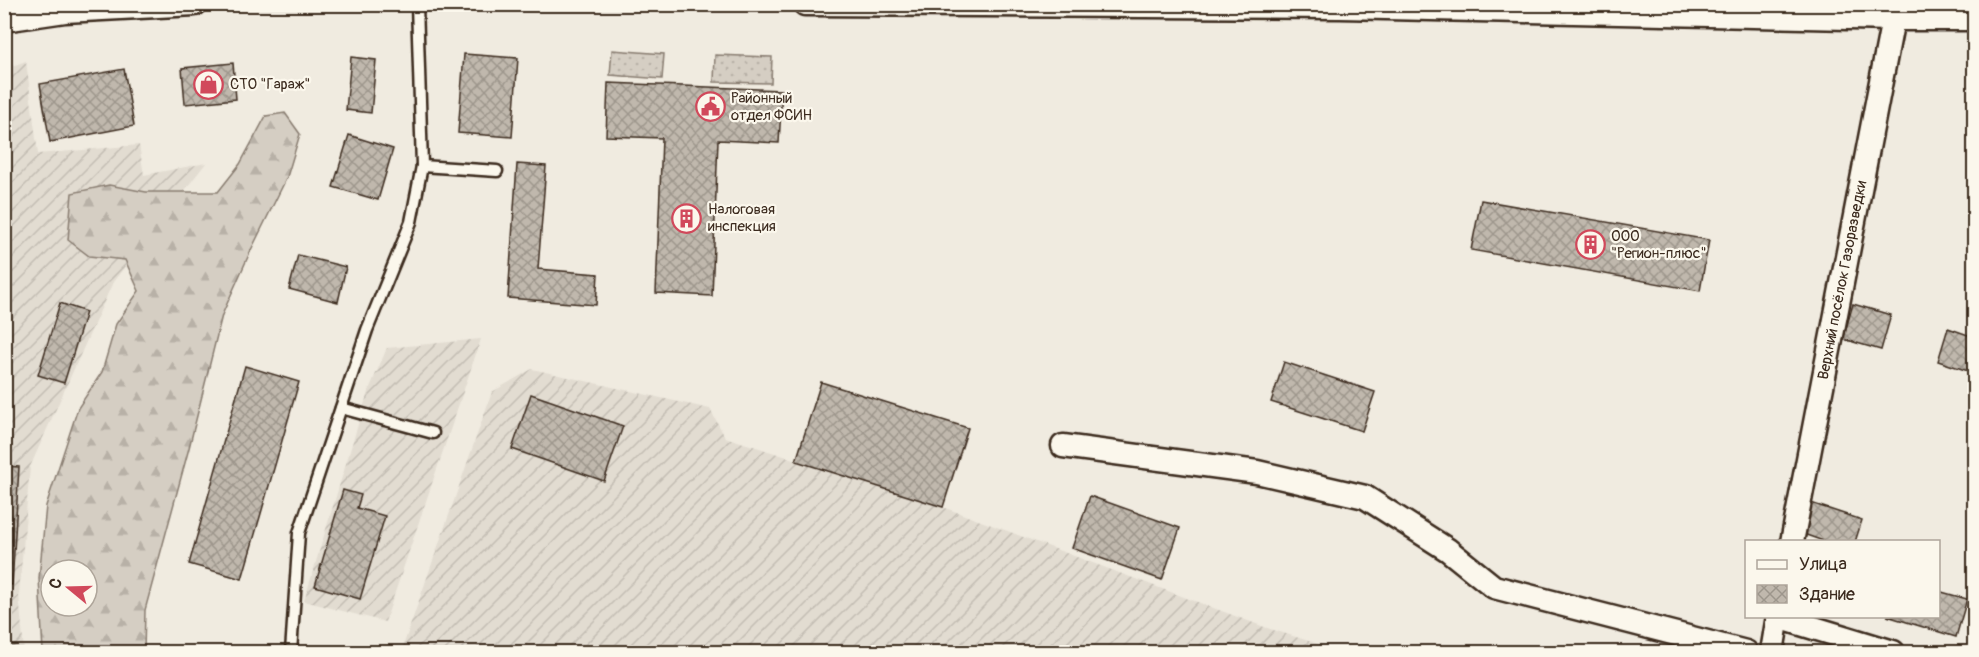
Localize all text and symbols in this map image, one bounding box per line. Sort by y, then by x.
shop icon: СТО "Гараж" [193,68,225,100]
place label: СТО "Гараж" [230,75,310,94]
place label: Районный отдел ФСИН [731,89,812,125]
public building icon: Районный отдел ФСИН [694,91,726,123]
street label: Верхний посёлок Газоразведки [1814,179,1871,381]
place label: Налоговая инспекция [708,200,776,236]
building icon: Налоговая инспекция [671,202,703,234]
place label: ООО "Регион-плюс" [1611,227,1707,263]
building icon: ООО "Регион-плюс" [1574,229,1606,261]
legend [1745,540,1940,618]
text: Улица [1799,553,1847,576]
north arrow [39,558,99,618]
text: С [45,575,67,591]
text: Здание [1799,583,1855,606]

